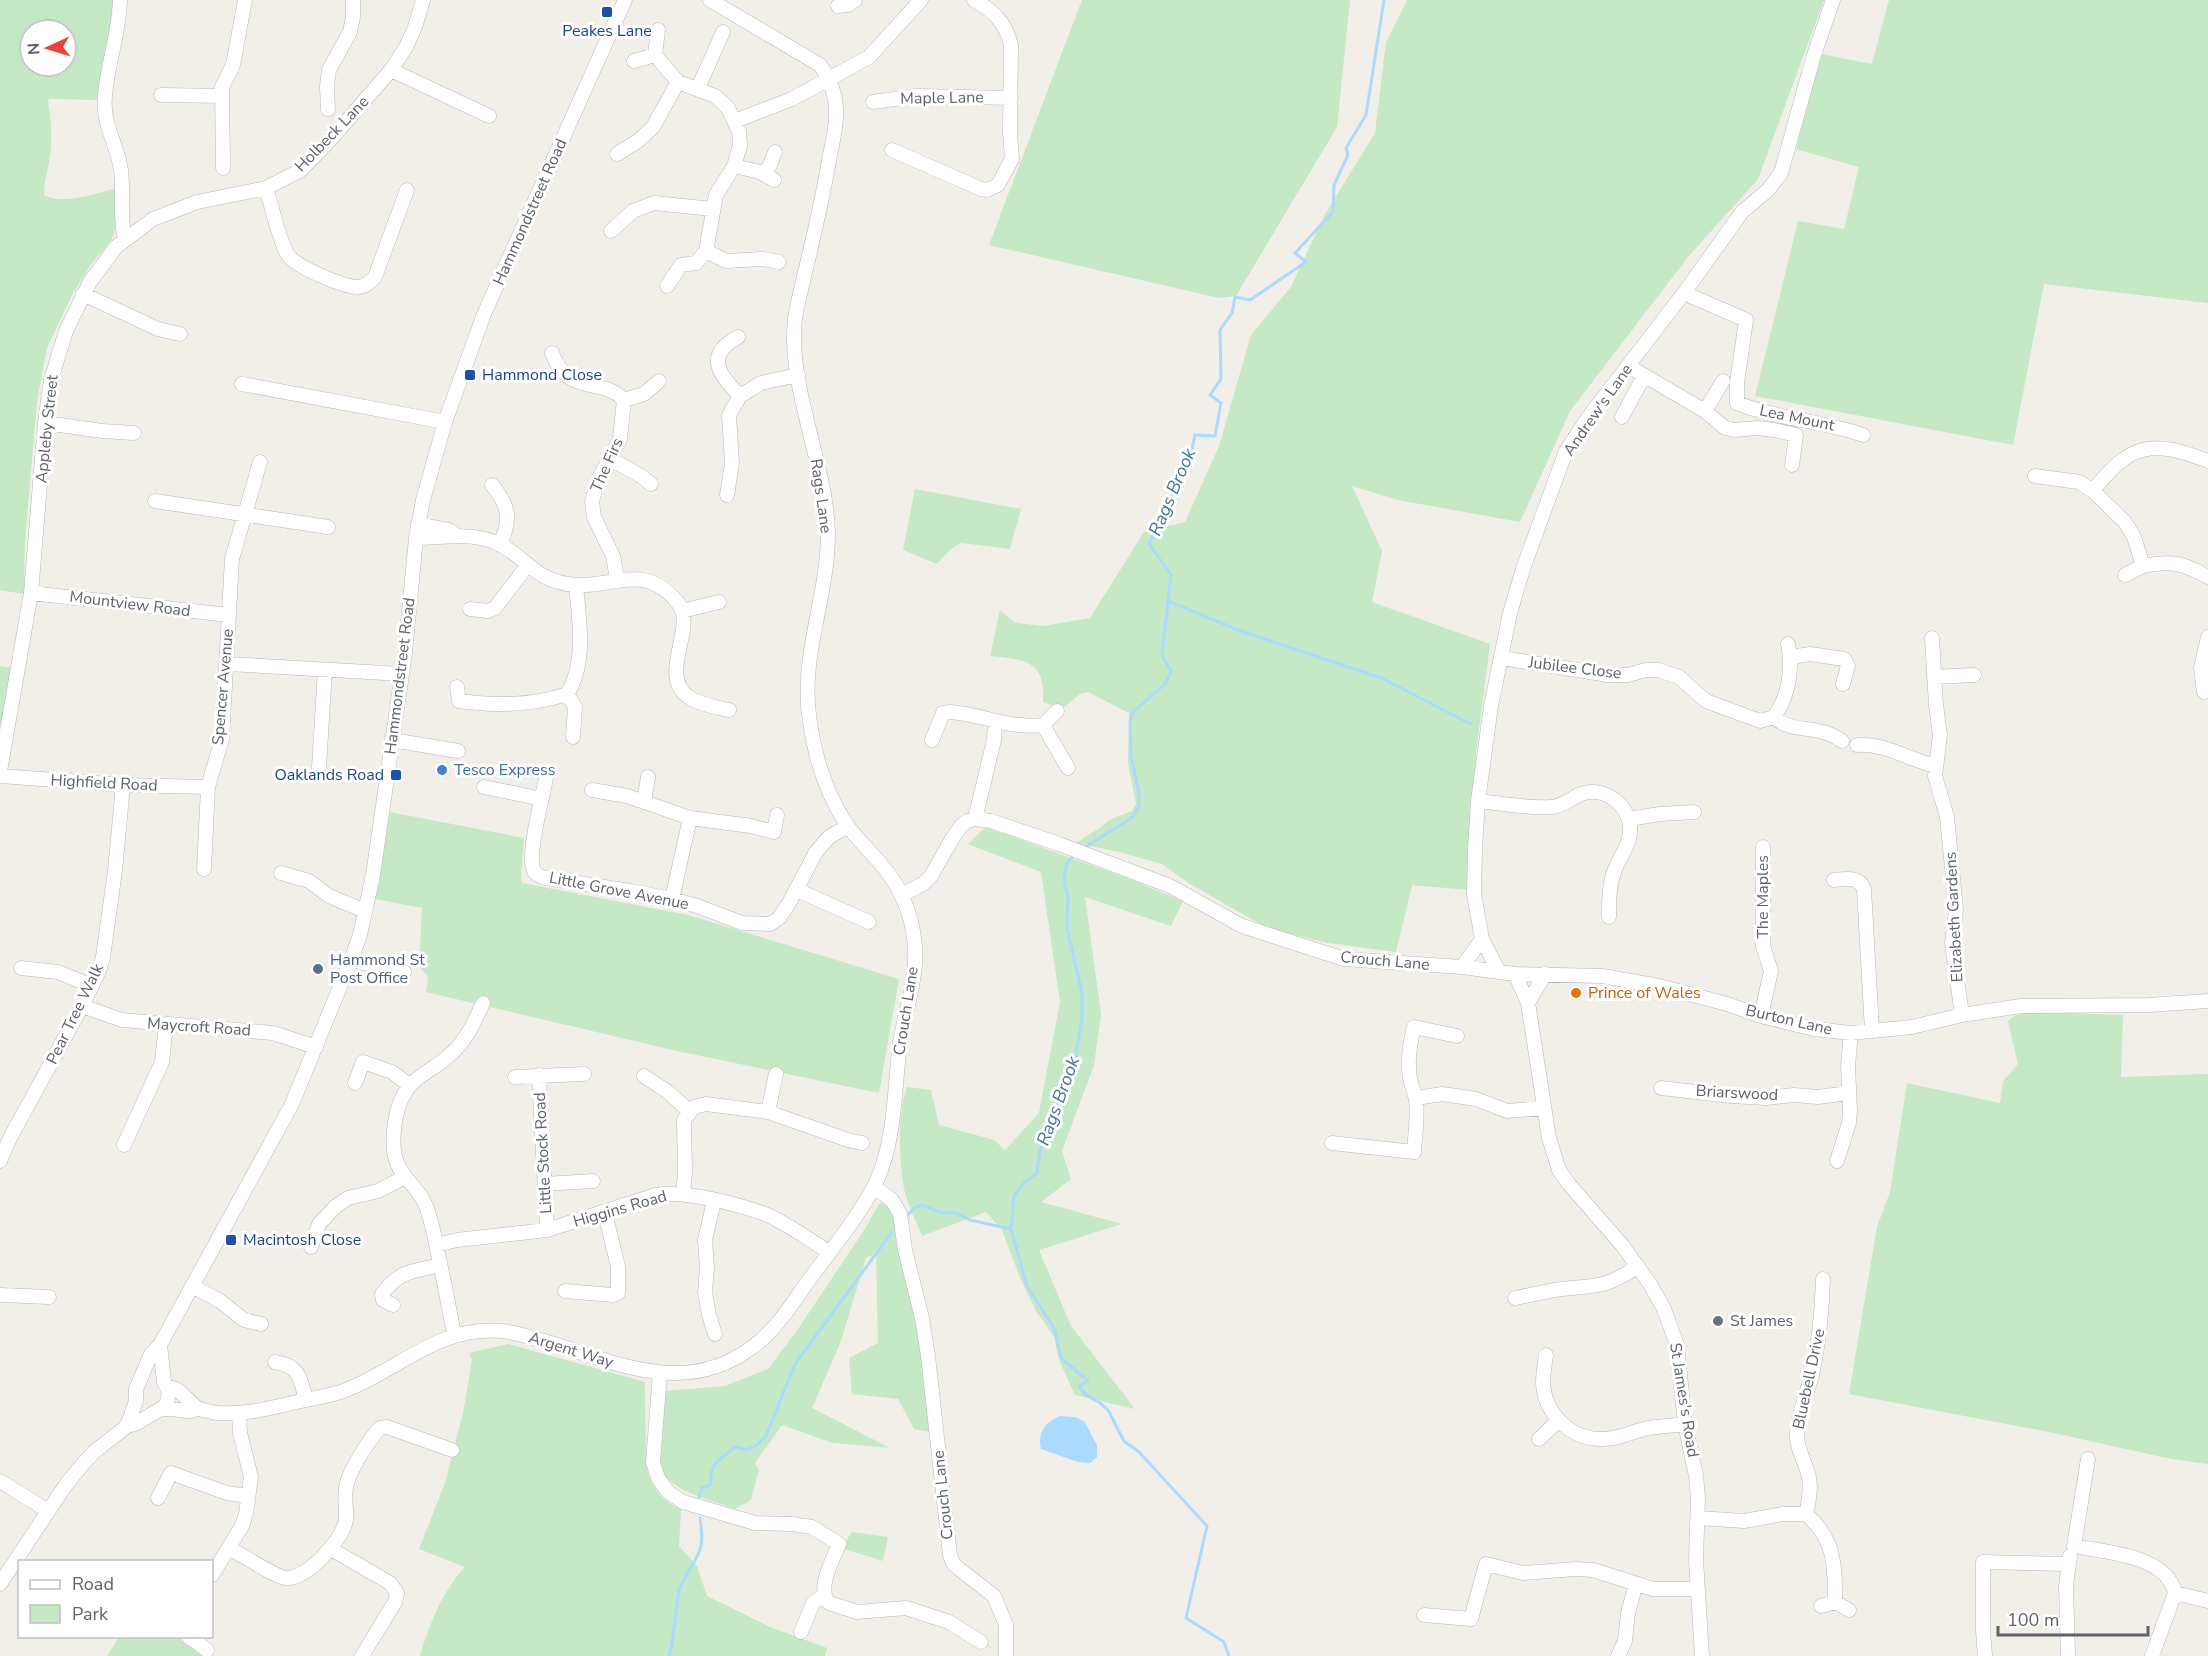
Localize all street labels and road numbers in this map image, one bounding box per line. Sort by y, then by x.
street label: Maple Lane [900,86,984,110]
street label: Holbeck Lane [290,91,374,177]
street label: Hammondstreet Road [488,135,572,289]
street label: Andrew's Lane [1558,360,1638,460]
street label: Appleby Street [30,373,64,484]
street label: Lea Mount [1758,399,1837,437]
street label: The Firs [585,434,629,496]
street label: Rags Lane [805,457,837,535]
street label: Mountview Road [68,586,192,622]
street label: Hammondstreet Road [379,596,421,756]
street label: Spencer Avenue [207,628,239,746]
street label: Jubilee Close [1526,651,1623,685]
street label: Highfield Road [50,769,158,797]
street label: Elizabeth Gardens [1940,851,1968,983]
street label: The Maples [1752,855,1774,939]
street label: Little Grove Avenue [547,867,691,915]
street label: Crouch Lane [1339,946,1431,976]
street label: Pear Tree Walk [41,959,109,1068]
street label: Crouch Lane [888,965,924,1057]
street label: Burton Lane [1743,999,1835,1041]
street label: Maycroft Road [146,1012,252,1042]
street label: Briarswood [1695,1080,1779,1106]
street label: Little Stock Road [529,1092,557,1214]
street label: Higgins Road [571,1185,669,1233]
street label: Argent Way [526,1327,617,1374]
street label: Bluebell Drive [1788,1327,1830,1431]
street label: St James's Road [1664,1341,1704,1459]
street label: Crouch Lane [927,1449,959,1541]

